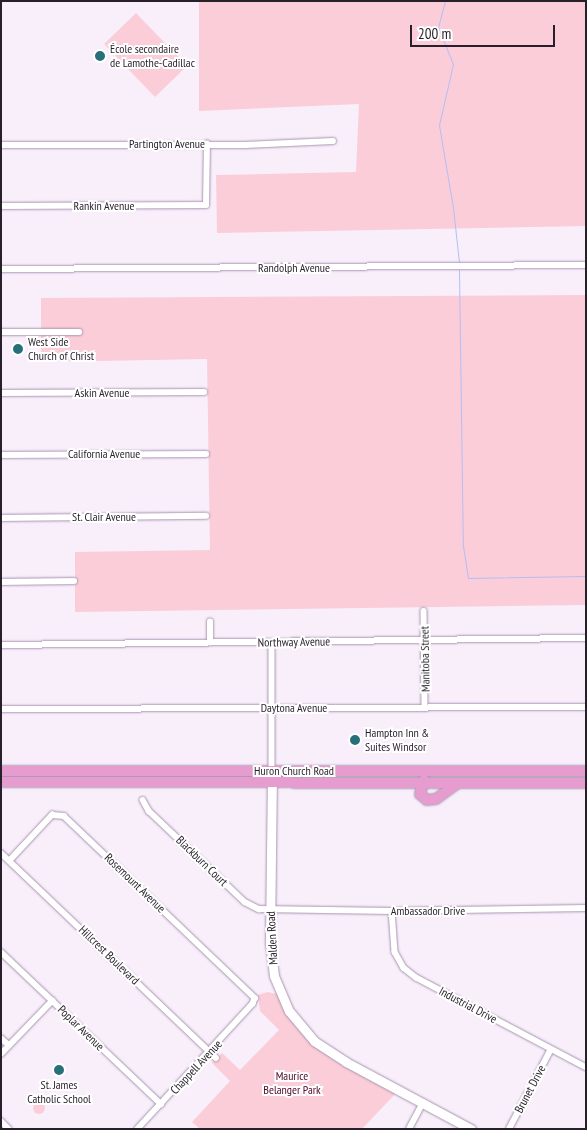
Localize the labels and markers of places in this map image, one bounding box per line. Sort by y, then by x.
place label: École secondaire de Lamothe-Cadillac [110,42,195,70]
marker: École secondaire de Lamothe-Cadillac [94,50,106,62]
place label: West Side Church of Christ [28,335,94,363]
marker: West Side Church of Christ [12,343,24,355]
place label: Hampton Inn & Suites Windsor [365,726,429,754]
marker: Hampton Inn & Suites Windsor [349,734,361,746]
marker: St. James Catholic School [53,1064,65,1076]
place label: St. James Catholic School [27,1078,91,1106]

